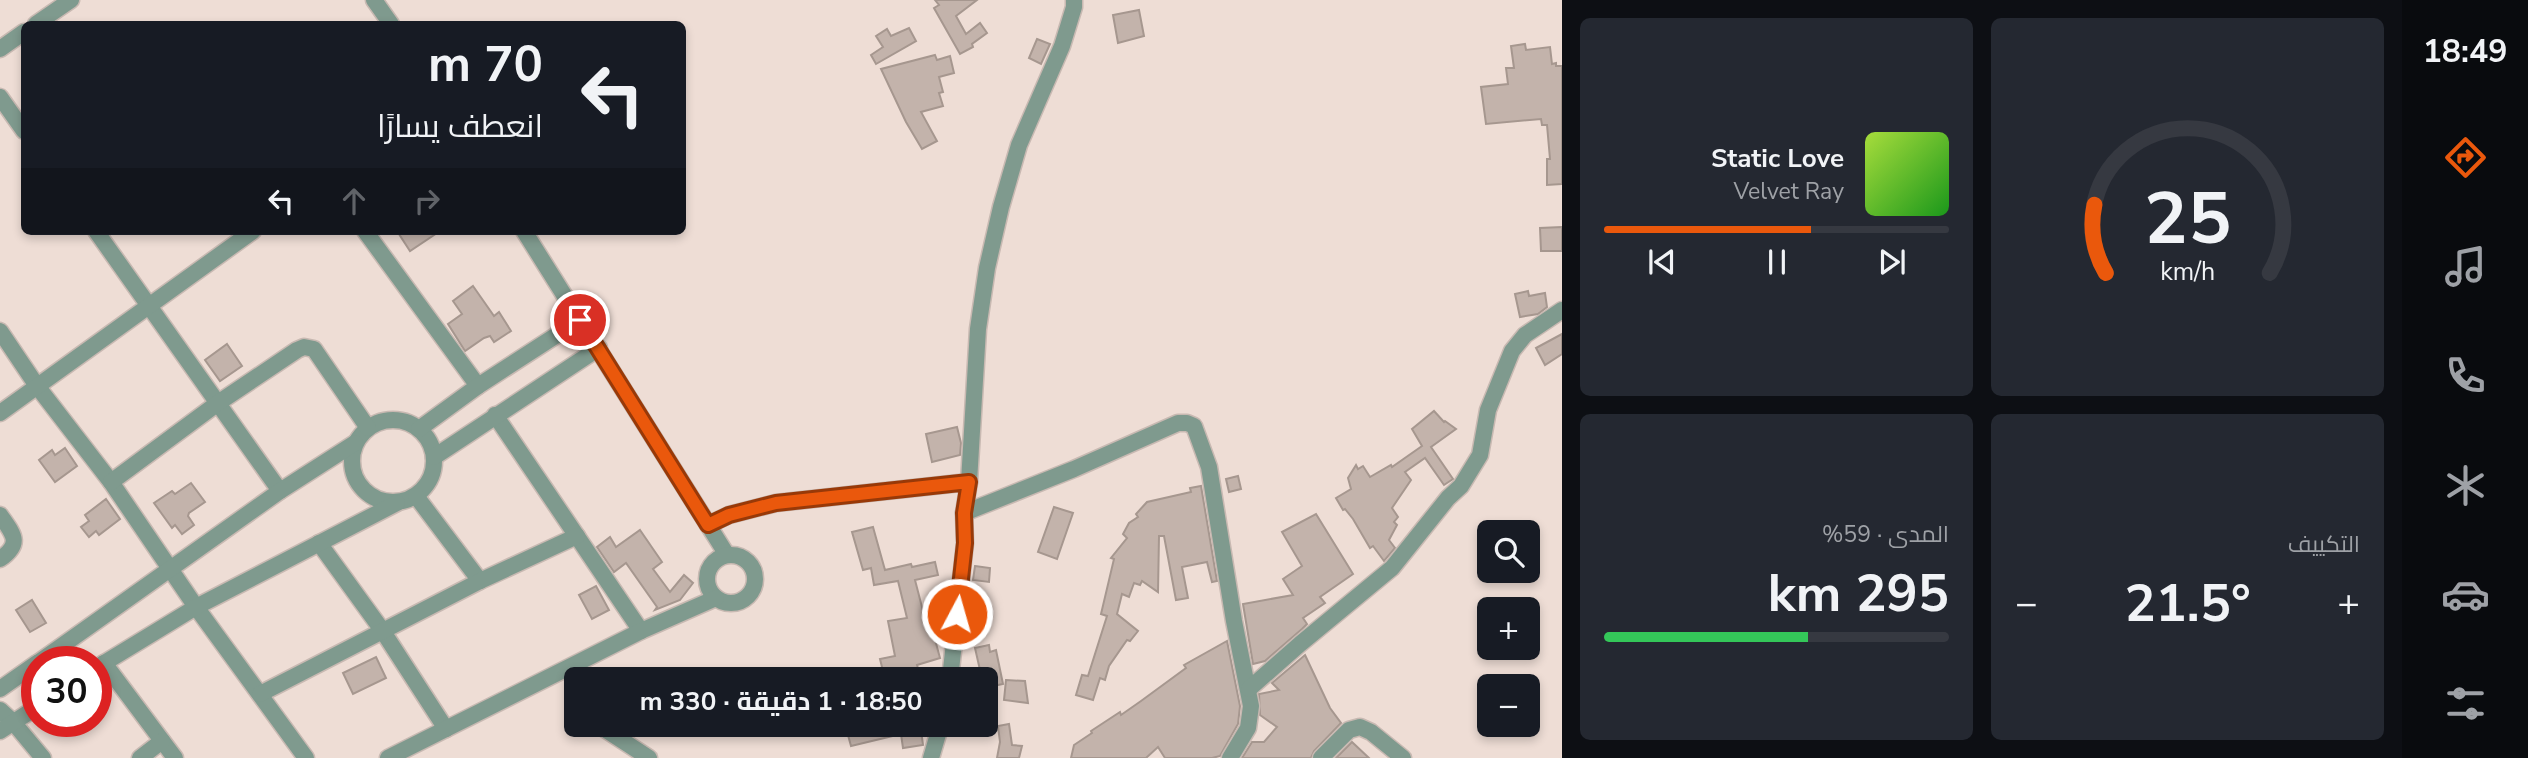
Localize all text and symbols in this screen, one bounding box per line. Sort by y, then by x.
text: 18:49 [2423,30,2507,73]
text: 70 m [428,31,543,98]
icon: left [567,49,658,140]
text: انعطف يسارًا [377,105,543,148]
icon: directions [2441,133,2490,182]
text: Static Love [1711,141,1844,176]
text: 25 [2144,169,2231,269]
text: Velvet Ray [1734,176,1844,207]
icon: left [262,182,300,220]
icon: ahead [335,182,373,220]
icon: right [408,182,446,220]
icon: music [2441,242,2490,291]
icon: previous [1643,243,1681,281]
icon: pause [1758,243,1796,281]
icon: next [1873,243,1911,281]
text: km/h [2160,255,2215,289]
pin [550,290,610,350]
icon: arrive [561,301,599,339]
icon: phone [2441,351,2490,400]
icon: climate [2441,461,2490,510]
text: المدى · 59% [1822,519,1949,550]
map controls [1477,520,1540,737]
button: search [1477,520,1540,583]
text: التكييف [2288,529,2360,560]
text: 295 km [1768,558,1949,629]
text: 21.5° [2124,568,2251,639]
icon: car [2441,570,2490,619]
position arrow [920,577,994,651]
text: − [2015,578,2038,629]
text: + [2337,578,2360,629]
button: + [1477,597,1540,660]
speed limit sign: 30 [21,646,112,737]
button: − [1477,674,1540,737]
icon: filters [2441,679,2490,728]
text: 18:50 · 1 دقيقة · 330 m [640,684,922,719]

